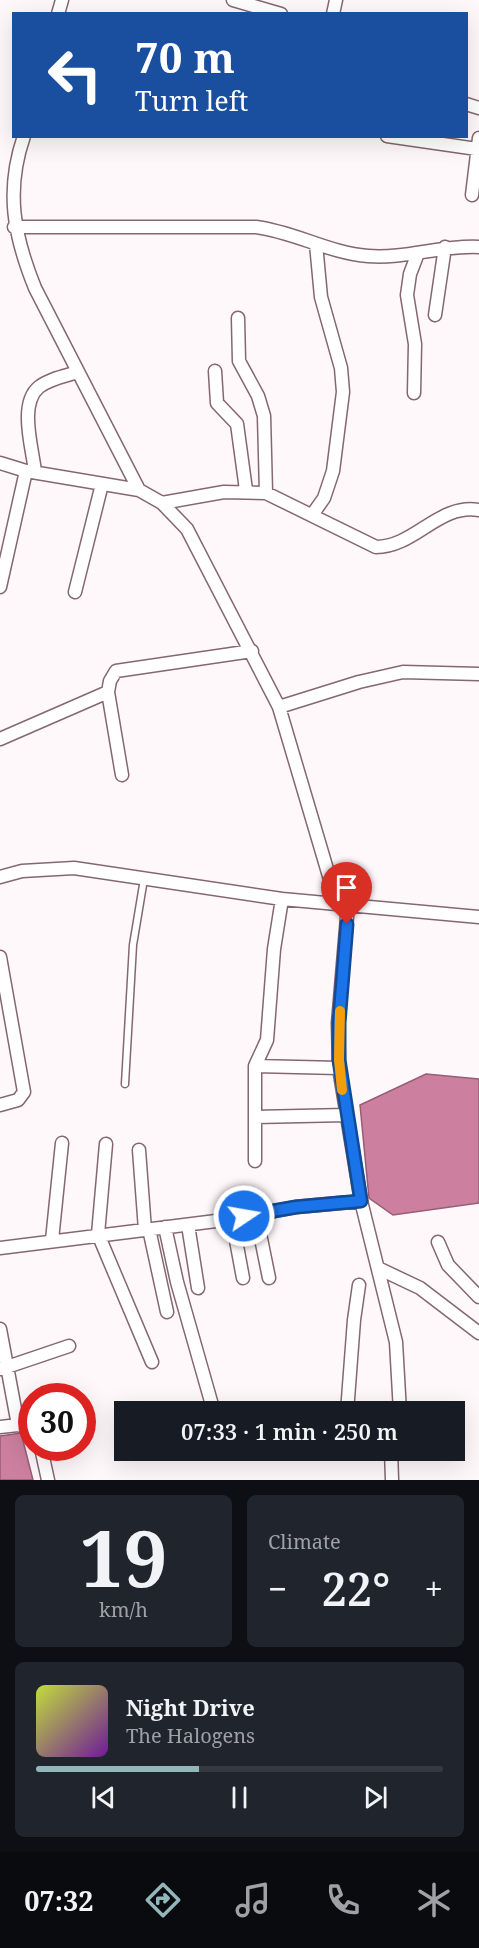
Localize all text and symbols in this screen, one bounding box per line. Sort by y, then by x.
text: 70 m [135,28,235,85]
icon: left [36,36,114,114]
text: Turn left [135,82,248,119]
pin [321,862,372,924]
icon: arrive [330,871,363,904]
position arrow [212,1184,276,1248]
speed limit sign: 30 [18,1383,96,1461]
text: 07:33 · 1 min · 250 m [181,1416,398,1446]
text: 19 [79,1504,168,1610]
text: Climate [268,1528,341,1555]
text: 22° [321,1558,390,1619]
text: − [268,1566,287,1611]
text: + [425,1566,443,1611]
text: km/h [99,1596,148,1623]
text: Night Drive [126,1692,255,1722]
text: The Halogens [126,1722,255,1749]
icon: previous [87,1781,120,1814]
icon: pause [223,1781,256,1814]
icon: next [359,1781,392,1814]
icon: directions [142,1879,184,1921]
icon: music [232,1879,274,1921]
icon: phone [322,1879,364,1921]
icon: climate [413,1879,455,1921]
text: 07:32 [24,1882,93,1919]

